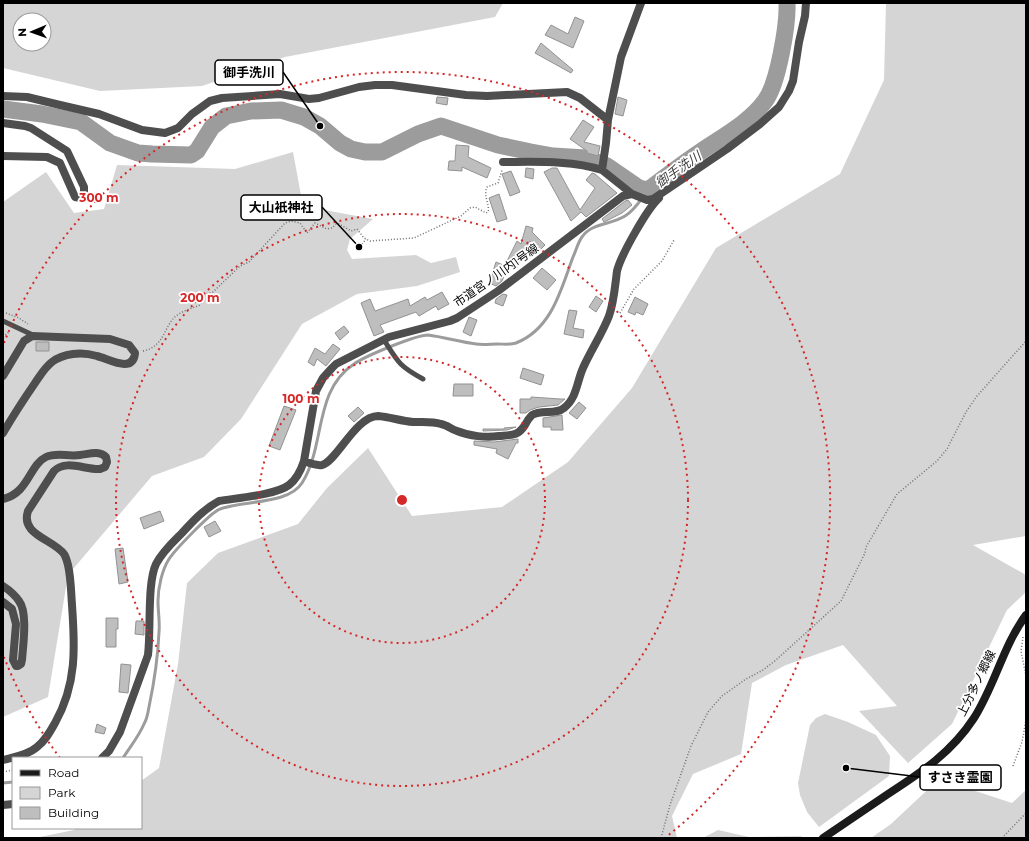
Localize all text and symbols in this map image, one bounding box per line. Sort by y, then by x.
north arrow [12,12,52,52]
text: N [15,28,29,37]
callout: 御手洗川 [215,60,283,85]
text: 御手洗川 [223,64,275,80]
water label: 御手洗川 [652,146,706,190]
text: 300 m [78,190,119,205]
callout: 大山衹神社 [241,195,322,220]
text: 大山衹神社 [248,199,314,215]
street label: 市道宮ノ川内1号線 [451,240,541,310]
text: 200 m [180,290,220,305]
text: 100 m [283,391,319,406]
centre of rings [395,493,409,507]
street label: 上分多ノ郷線 [953,647,999,719]
legend [12,757,142,829]
text: Road [48,765,79,780]
callout: すさき霊園 [920,765,1001,790]
text: すさき霊園 [927,769,993,785]
text: Park [48,785,76,800]
text: Building [48,805,99,820]

